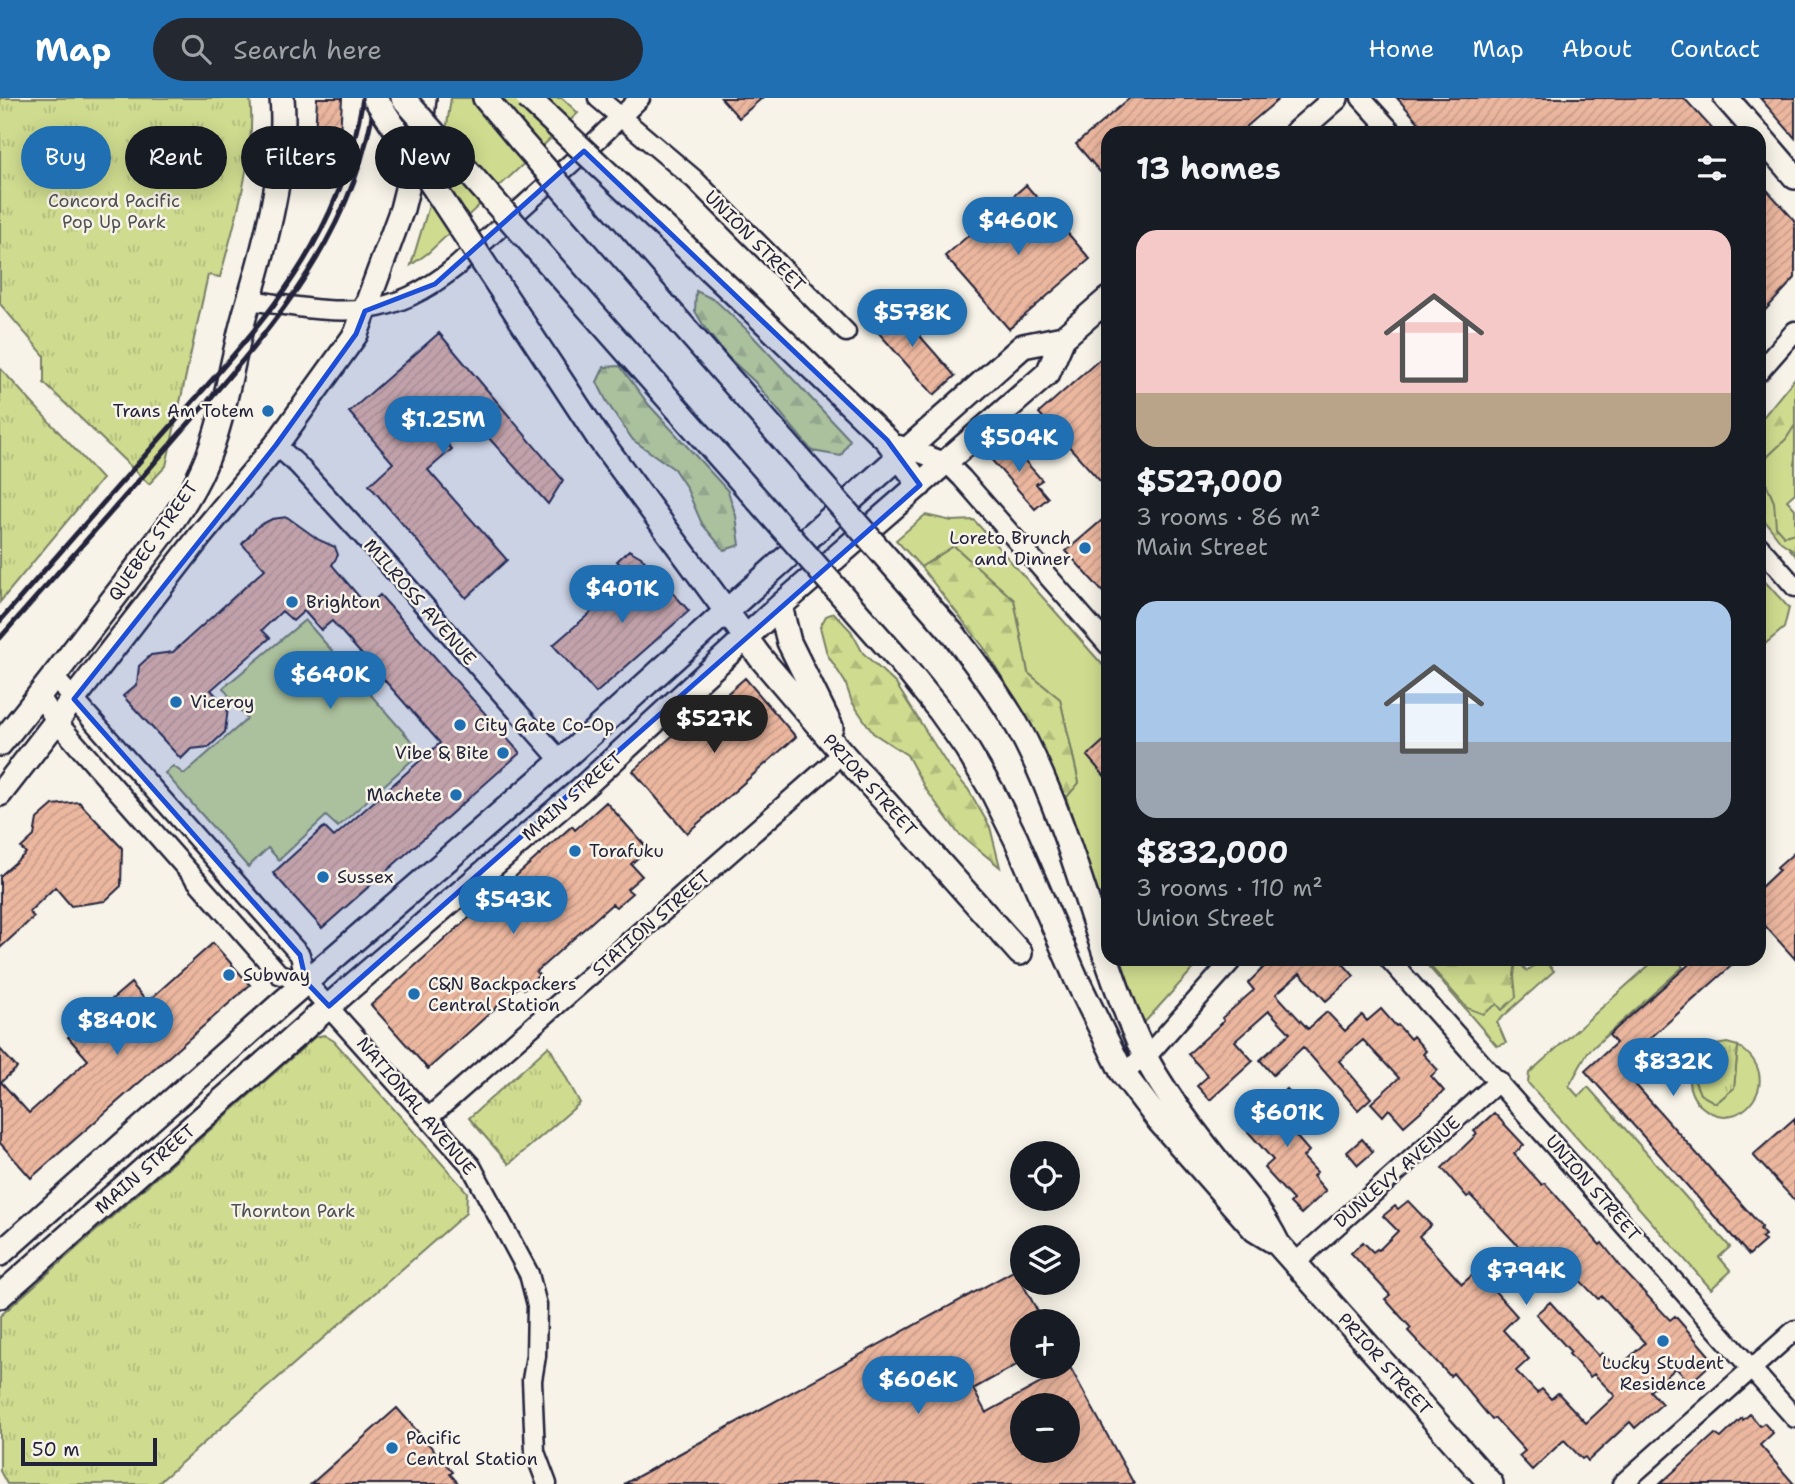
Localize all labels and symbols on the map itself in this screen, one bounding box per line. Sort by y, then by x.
street label: UNION STREET [699,185,811,297]
park label: Concord Pacific Pop Up Park [48,189,180,234]
pin: $460K [969,198,1067,257]
pin: $578K [863,289,961,349]
pin: $1.25M [386,396,500,456]
place label: Trans Am Totem [113,399,254,423]
marker: Trans Am Totem [260,403,276,419]
pin: $504K [970,414,1068,474]
street label: QUEBEC STREET [103,476,203,606]
place label: Loreto Brunch and Dinner [949,526,1071,571]
street label: MILROSS AVENUE [358,534,482,670]
marker: Loreto Brunch and Dinner [1077,540,1093,556]
pin: $401K [573,566,671,625]
place label: Brighton [306,590,380,614]
marker: Brighton [284,594,300,610]
pin: $640K [281,652,379,711]
place label: Viceroy [190,690,254,714]
marker: Viceroy [168,694,184,710]
pin: $527K [665,696,763,755]
place label: City Gate Co-Op [474,713,614,737]
marker: City Gate Co-Op [452,717,468,733]
street label: PRIOR STREET [818,729,922,841]
place label: Vibe & Bite [395,741,489,765]
marker: Vibe & Bite [495,745,511,761]
street label: MAIN STREET [517,746,627,846]
place label: Machete [366,783,442,807]
marker: Machete [448,787,464,803]
place label: Torafuku [589,839,664,863]
marker: Torafuku [567,843,583,859]
place label: Sussex [337,865,394,889]
street label: STATION STREET [587,865,715,981]
marker: Sussex [315,869,331,885]
pin: $543K [464,876,562,936]
place label: Subway [243,963,310,987]
marker: Subway [221,967,237,983]
place label: C&N Backpackers Central Station [428,972,577,1017]
marker: C&N Backpackers Central Station [406,986,422,1002]
pin: $840K [68,998,166,1057]
street label: NATIONAL AVENUE [351,1032,481,1180]
pin: $832K [1624,1038,1722,1098]
pin: $601K [1238,1090,1336,1149]
street label: DUNLEVY AVENUE [1329,1111,1465,1233]
street label: MAIN STREET [90,1119,200,1219]
street label: UNION STREET [1540,1130,1646,1246]
park label: Thornton Park [231,1199,355,1223]
pin: $794K [1477,1248,1575,1307]
street label: PRIOR STREET [1333,1308,1437,1420]
marker: Lucky Student Residence [1655,1333,1671,1349]
place label: Lucky Student Residence [1602,1351,1724,1396]
pin: $606K [869,1356,967,1416]
place label: Pacific Central Station [406,1426,538,1471]
scale bar [21,1435,158,1467]
marker: Pacific Central Station [384,1440,400,1456]

